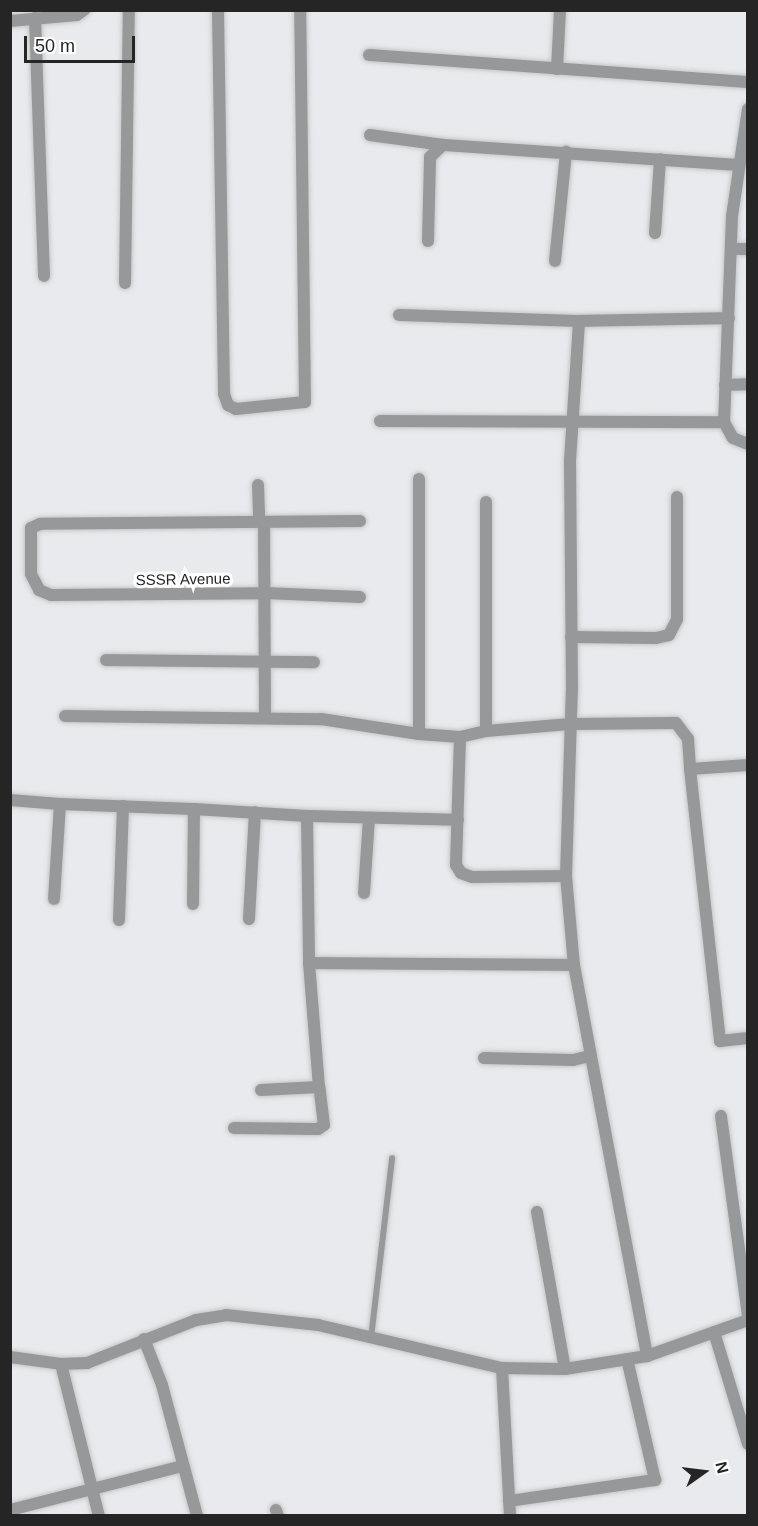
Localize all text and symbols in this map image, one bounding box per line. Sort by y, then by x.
scale bar [27,24,138,62]
text: 50 m [35,36,75,56]
street label: SSSR Avenue [135,569,231,589]
north arrow [674,1442,734,1502]
text: N [712,1460,732,1475]

